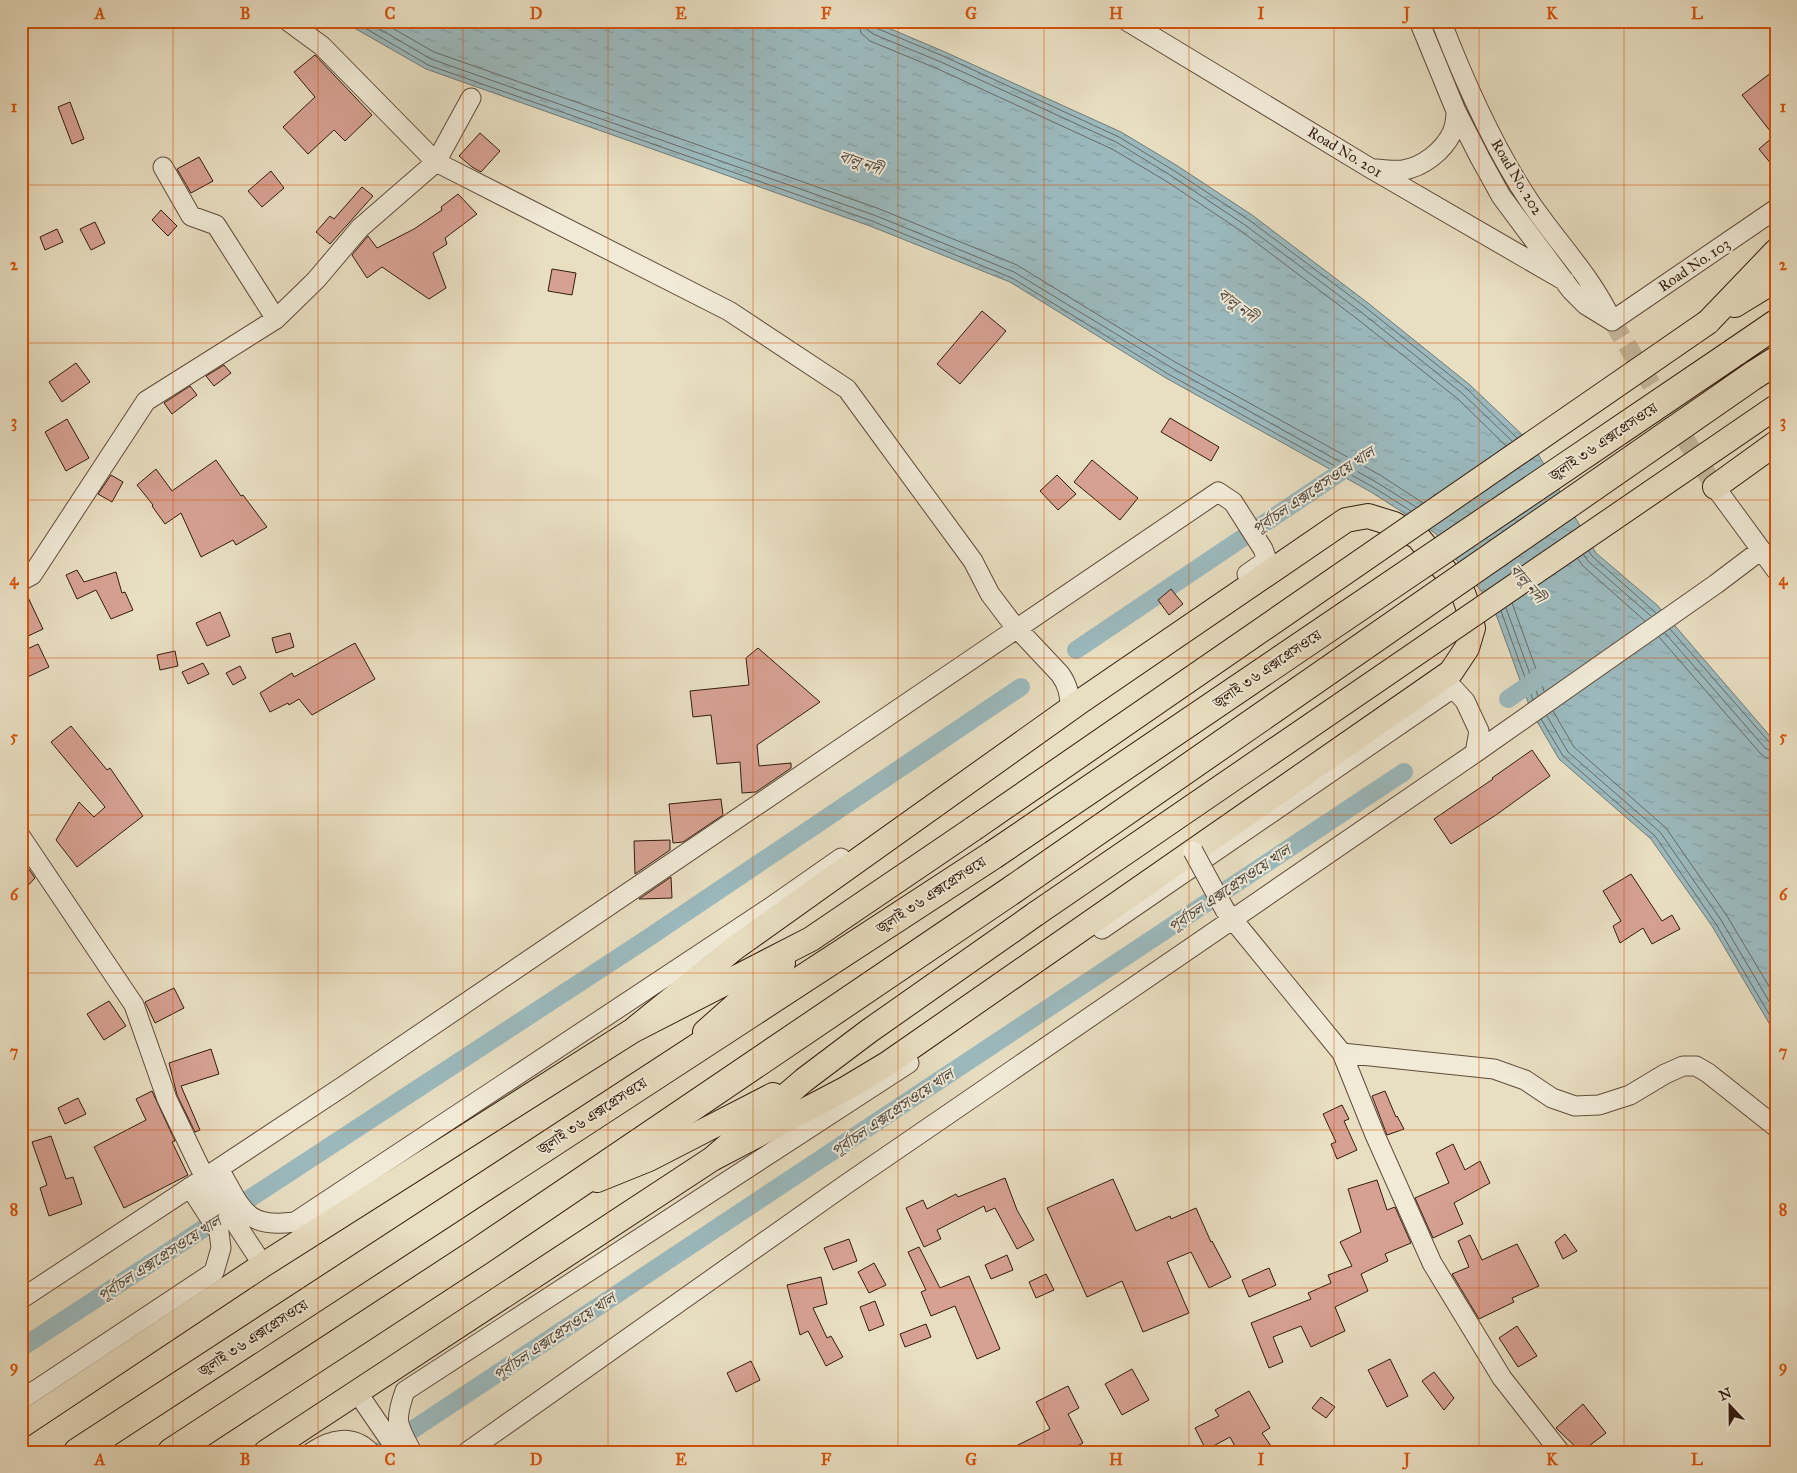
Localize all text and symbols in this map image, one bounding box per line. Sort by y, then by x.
text: A [94,4,106,23]
text: B [240,4,250,23]
text: C [385,4,396,23]
text: D [530,4,543,23]
text: E [675,4,687,23]
text: F [821,4,832,23]
text: G [965,4,977,23]
text: H [1109,4,1123,23]
text: I [1258,4,1265,23]
text: J [1402,4,1411,24]
text: K [1546,4,1558,23]
text: L [1691,4,1703,23]
text: 1 [11,97,18,116]
text: 1 [1780,97,1787,116]
street label: Road No. 201 [1305,123,1386,181]
street label: Road No. 202 [1487,136,1547,219]
water label: বালু নদী [837,146,887,180]
street label: Road No. 103 [1655,235,1733,295]
text: 2 [10,255,19,274]
text: 2 [1779,255,1788,274]
water label: বালু নদী [1214,284,1263,328]
street label: জুলাই ৩৬ এক্সপ্রেসওয়ে [1544,398,1662,486]
text: 3 [11,412,17,432]
text: 3 [1780,412,1786,432]
water label: পূর্বাচল এক্সপ্রেসওয়ে খাল [1249,441,1381,539]
water label: বালু নদী [1506,560,1550,608]
text: 4 [10,570,20,590]
text: 4 [1779,570,1789,590]
street label: জুলাই ৩৬ এক্সপ্রেসওয়ে [1208,625,1326,713]
text: 5 [10,727,18,746]
text: 5 [1779,727,1787,746]
water label: পূর্বাচল এক্সপ্রেসওয়ে খাল [1165,839,1297,937]
street label: জুলাই ৩৬ এক্সপ্রেসওয়ে [872,852,990,938]
text: 6 [10,885,19,904]
text: 6 [1779,885,1788,904]
text: 7 [10,1042,19,1061]
text: 7 [1779,1042,1788,1061]
water label: পূর্বাচল এক্সপ্রেসওয়ে খাল [828,1063,960,1161]
street label: জুলাই ৩৬ এক্সপ্রেসওয়ে [533,1073,651,1159]
text: 8 [10,1200,18,1219]
text: 8 [1779,1200,1787,1219]
water label: পূর্বাচল এক্সপ্রেসওয়ে খাল [94,1210,227,1306]
water label: পূর্বাচল এক্সপ্রেসওয়ে খাল [490,1287,622,1385]
street label: জুলাই ৩৬ এক্সপ্রেসওয়ে [194,1295,312,1381]
text: 9 [10,1357,18,1377]
text: 9 [1779,1357,1787,1377]
north arrow [1704,1380,1754,1430]
text: N [1717,1384,1734,1405]
text: A [94,1450,106,1469]
text: B [240,1450,250,1469]
text: C [385,1450,396,1469]
text: D [530,1450,543,1469]
text: E [675,1450,687,1469]
text: F [821,1450,832,1469]
text: G [965,1450,977,1469]
text: H [1109,1450,1123,1469]
text: I [1258,1450,1265,1469]
text: J [1402,1450,1411,1470]
text: K [1546,1450,1558,1469]
text: L [1691,1450,1703,1469]

